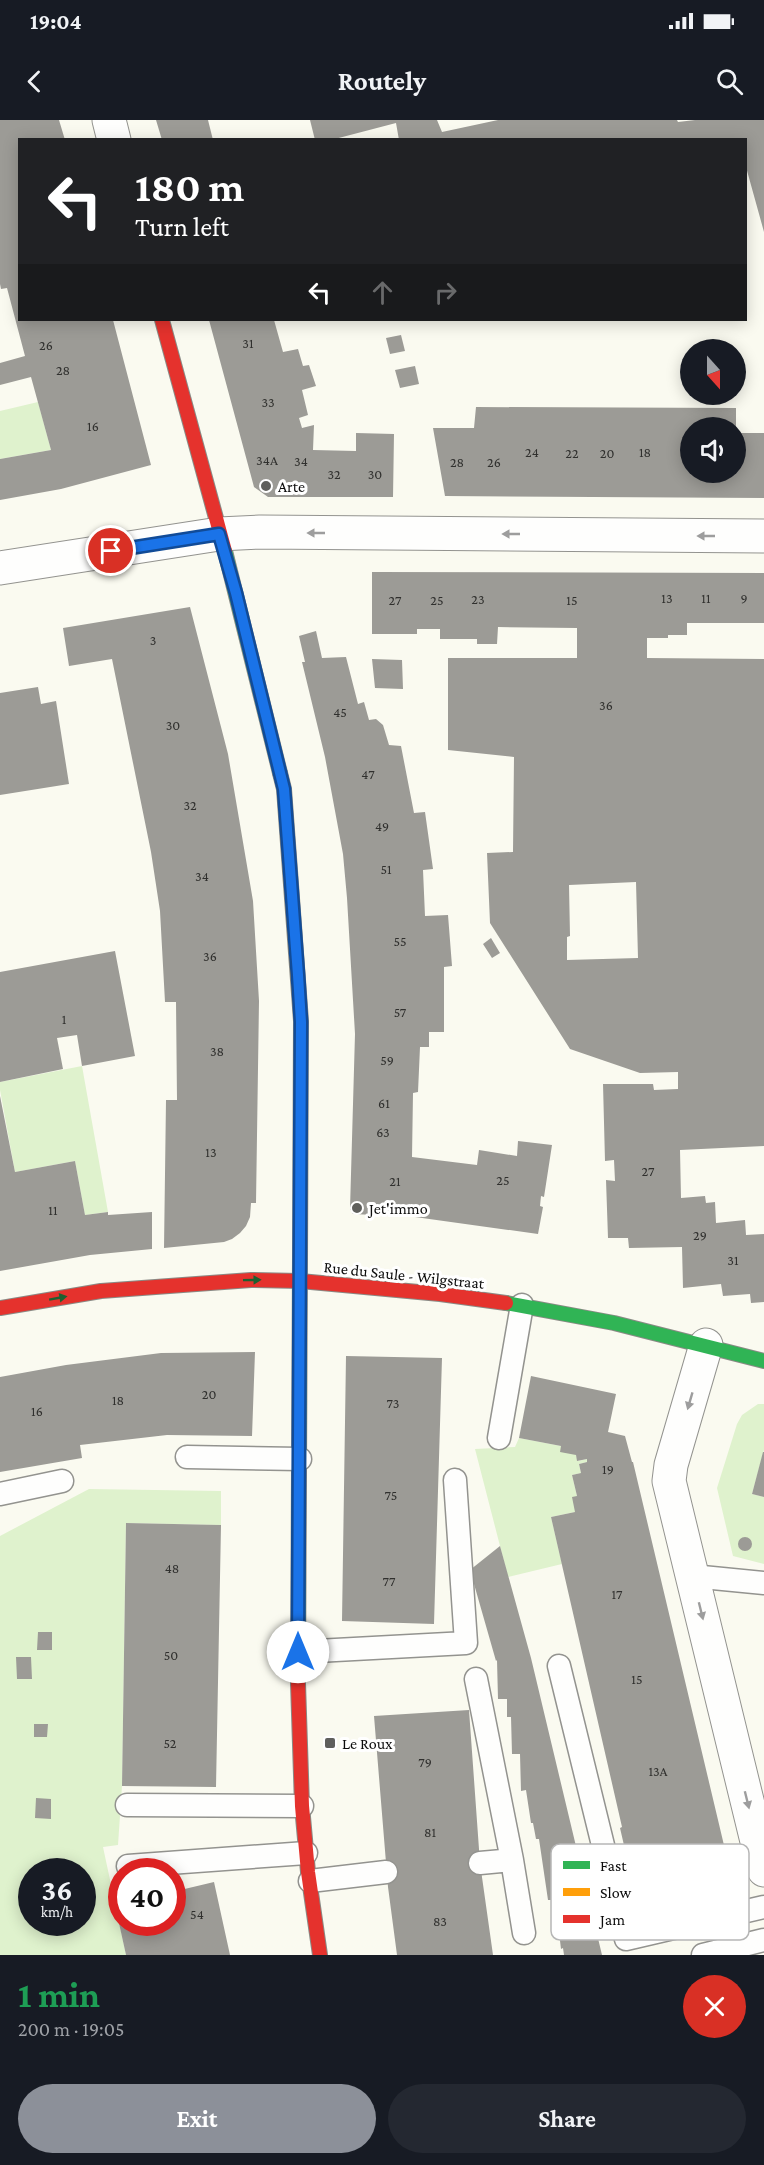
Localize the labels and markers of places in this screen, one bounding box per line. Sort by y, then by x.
place label: Arte [278,478,305,495]
marker: Arte [259,479,273,493]
pin [85,525,136,576]
place label: Jet'immo [367,1200,428,1218]
marker: Jet'immo [350,1201,364,1215]
place label: Le Roux [342,1735,393,1752]
marker: Le Roux [323,1736,337,1750]

